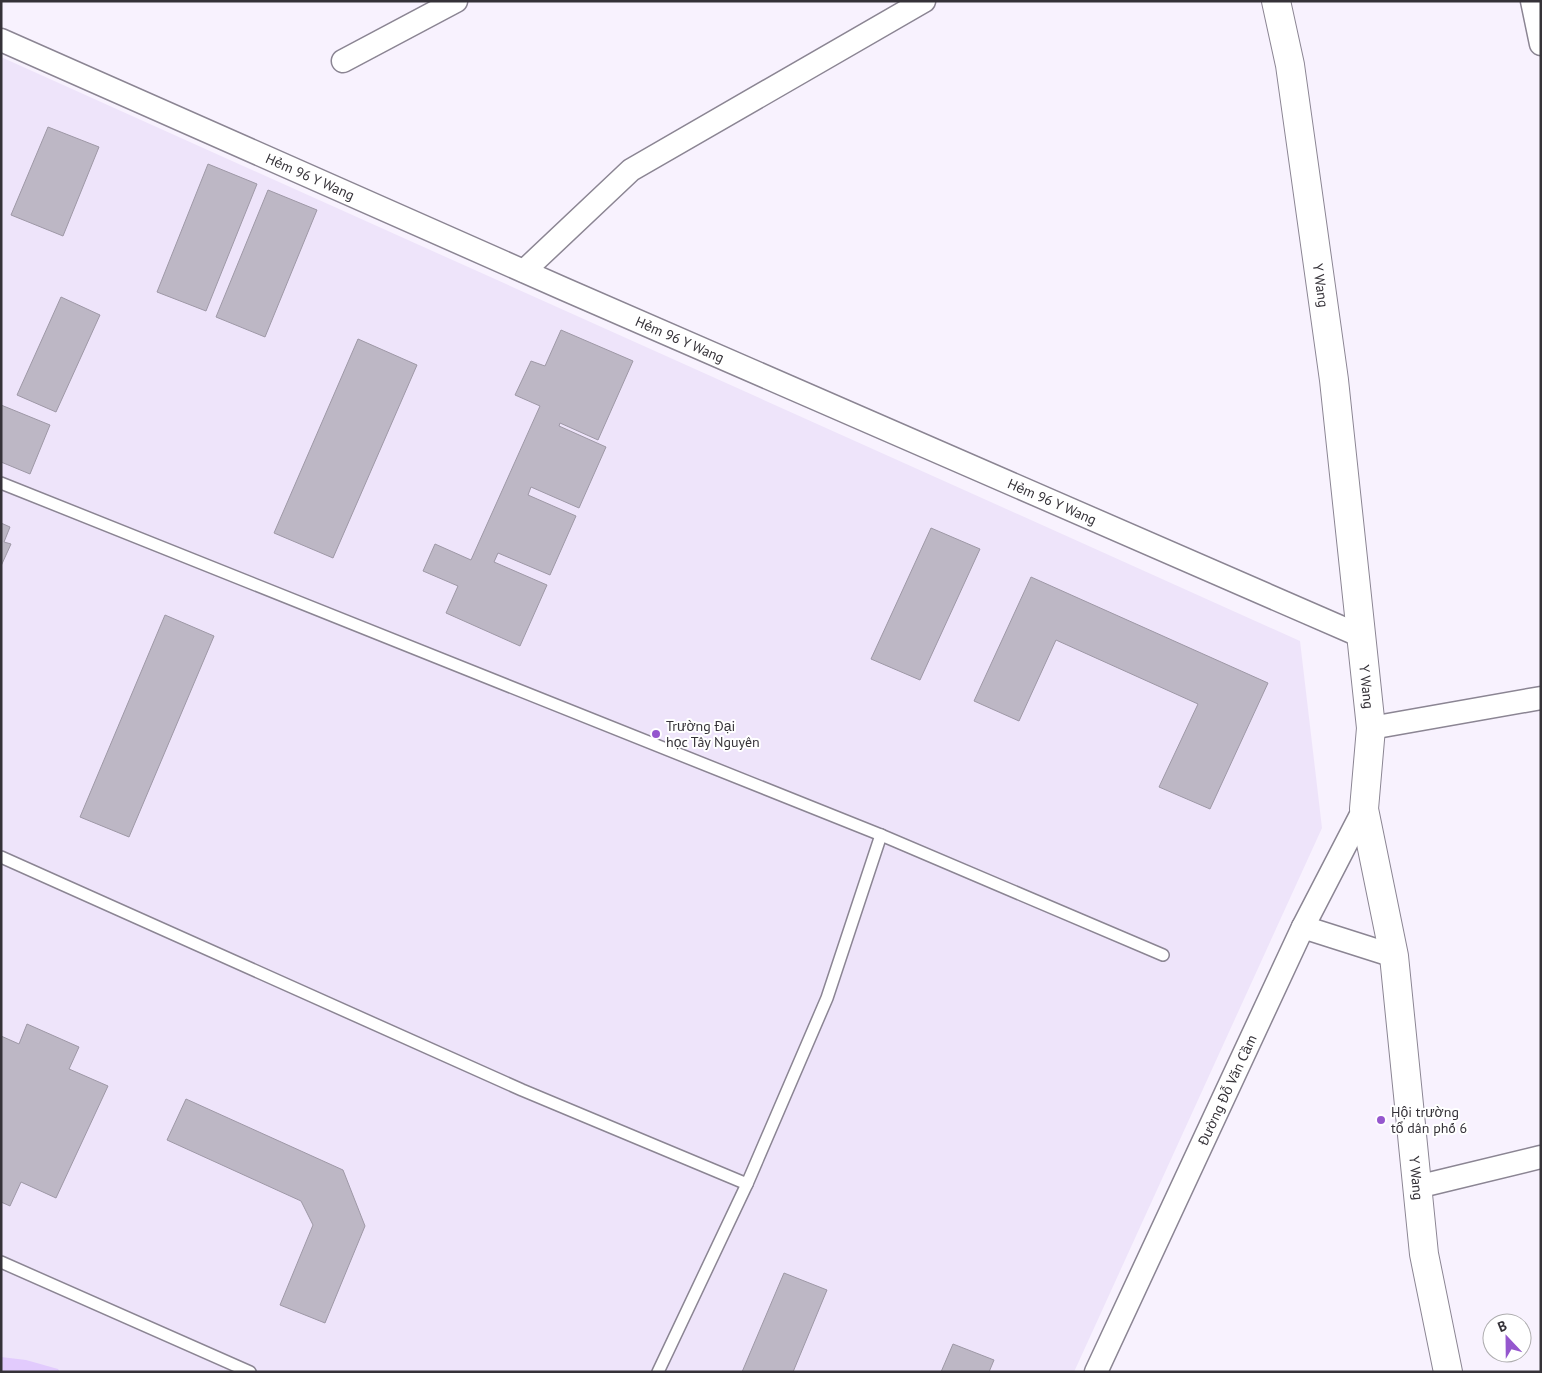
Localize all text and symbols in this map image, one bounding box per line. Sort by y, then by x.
street label: Hẻm 96 Y Wang [263,149,357,204]
street label: Y Wang [1309,262,1333,308]
street label: Hẻm 96 Y Wang [633,312,727,367]
street label: Hẻm 96 Y Wang [1005,474,1099,529]
street label: Y Wang [1355,664,1378,710]
place label: Trường Đại học Tây Nguyên [666,717,760,751]
marker: Trường Đại học Tây Nguyên [650,728,662,740]
street label: Đường Đỗ Văn Cầm [1193,1032,1261,1149]
place label: Hội trường tổ dân phố 6 [1391,1103,1467,1137]
marker: Hội trường tổ dân phố 6 [1375,1114,1387,1126]
street label: Y Wang [1405,1155,1428,1201]
north arrow [1482,1313,1532,1363]
text: B [1495,1316,1509,1336]

